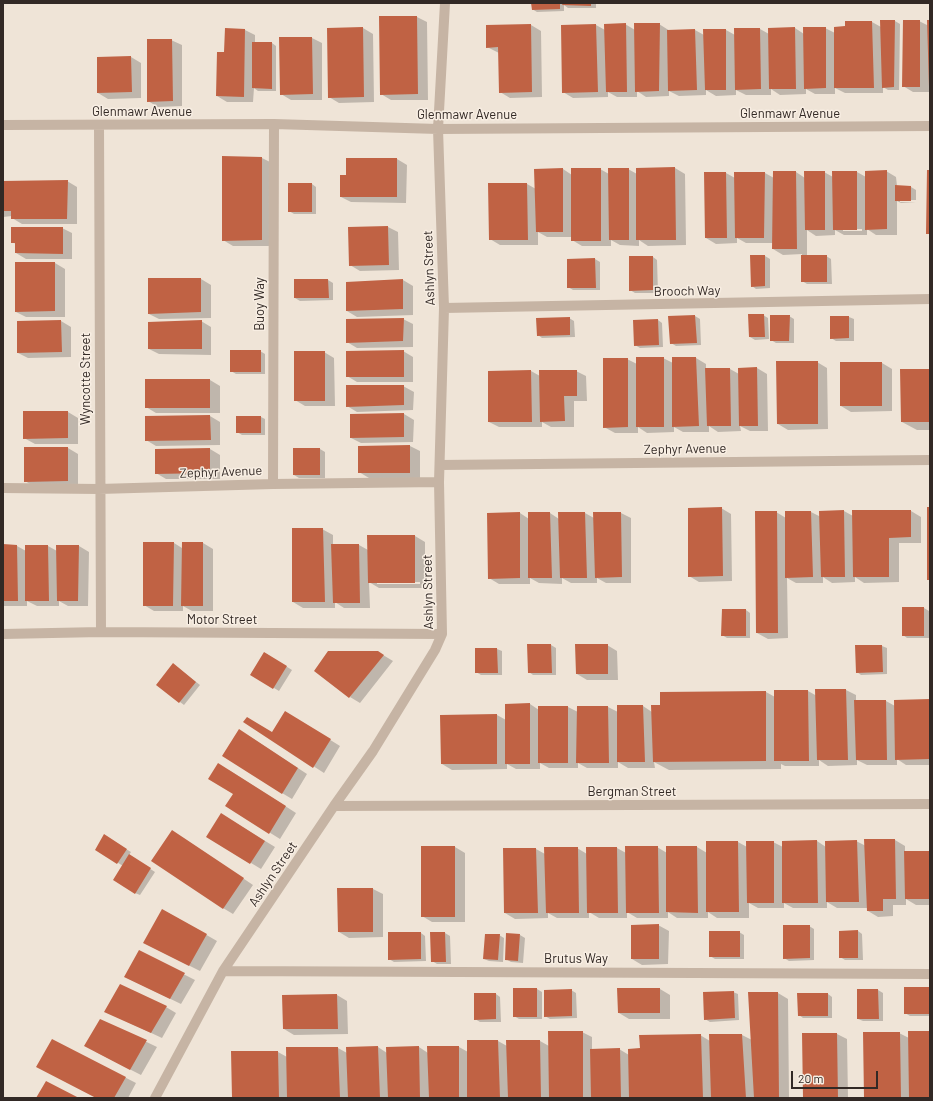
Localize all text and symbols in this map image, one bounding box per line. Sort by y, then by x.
street label: Glenmawr Avenue [92,104,192,120]
street label: Glenmawr Avenue [740,106,840,122]
street label: Glenmawr Avenue [417,107,517,123]
street label: Ashlyn Street [420,230,438,306]
street label: Buoy Way [252,277,268,331]
street label: Brooch Way [654,283,720,299]
street label: Wyncotte Street [78,333,94,425]
street label: Zephyr Avenue [643,440,727,458]
street label: Zephyr Avenue [179,463,263,481]
street label: Ashlyn Street [420,554,436,630]
street label: Motor Street [187,612,257,628]
street label: Bergman Street [587,784,677,800]
street label: Ashlyn Street [245,838,301,910]
street label: Brutus Way [544,951,608,967]
scale bar [793,1063,880,1089]
text: 20 m [798,1071,824,1085]

